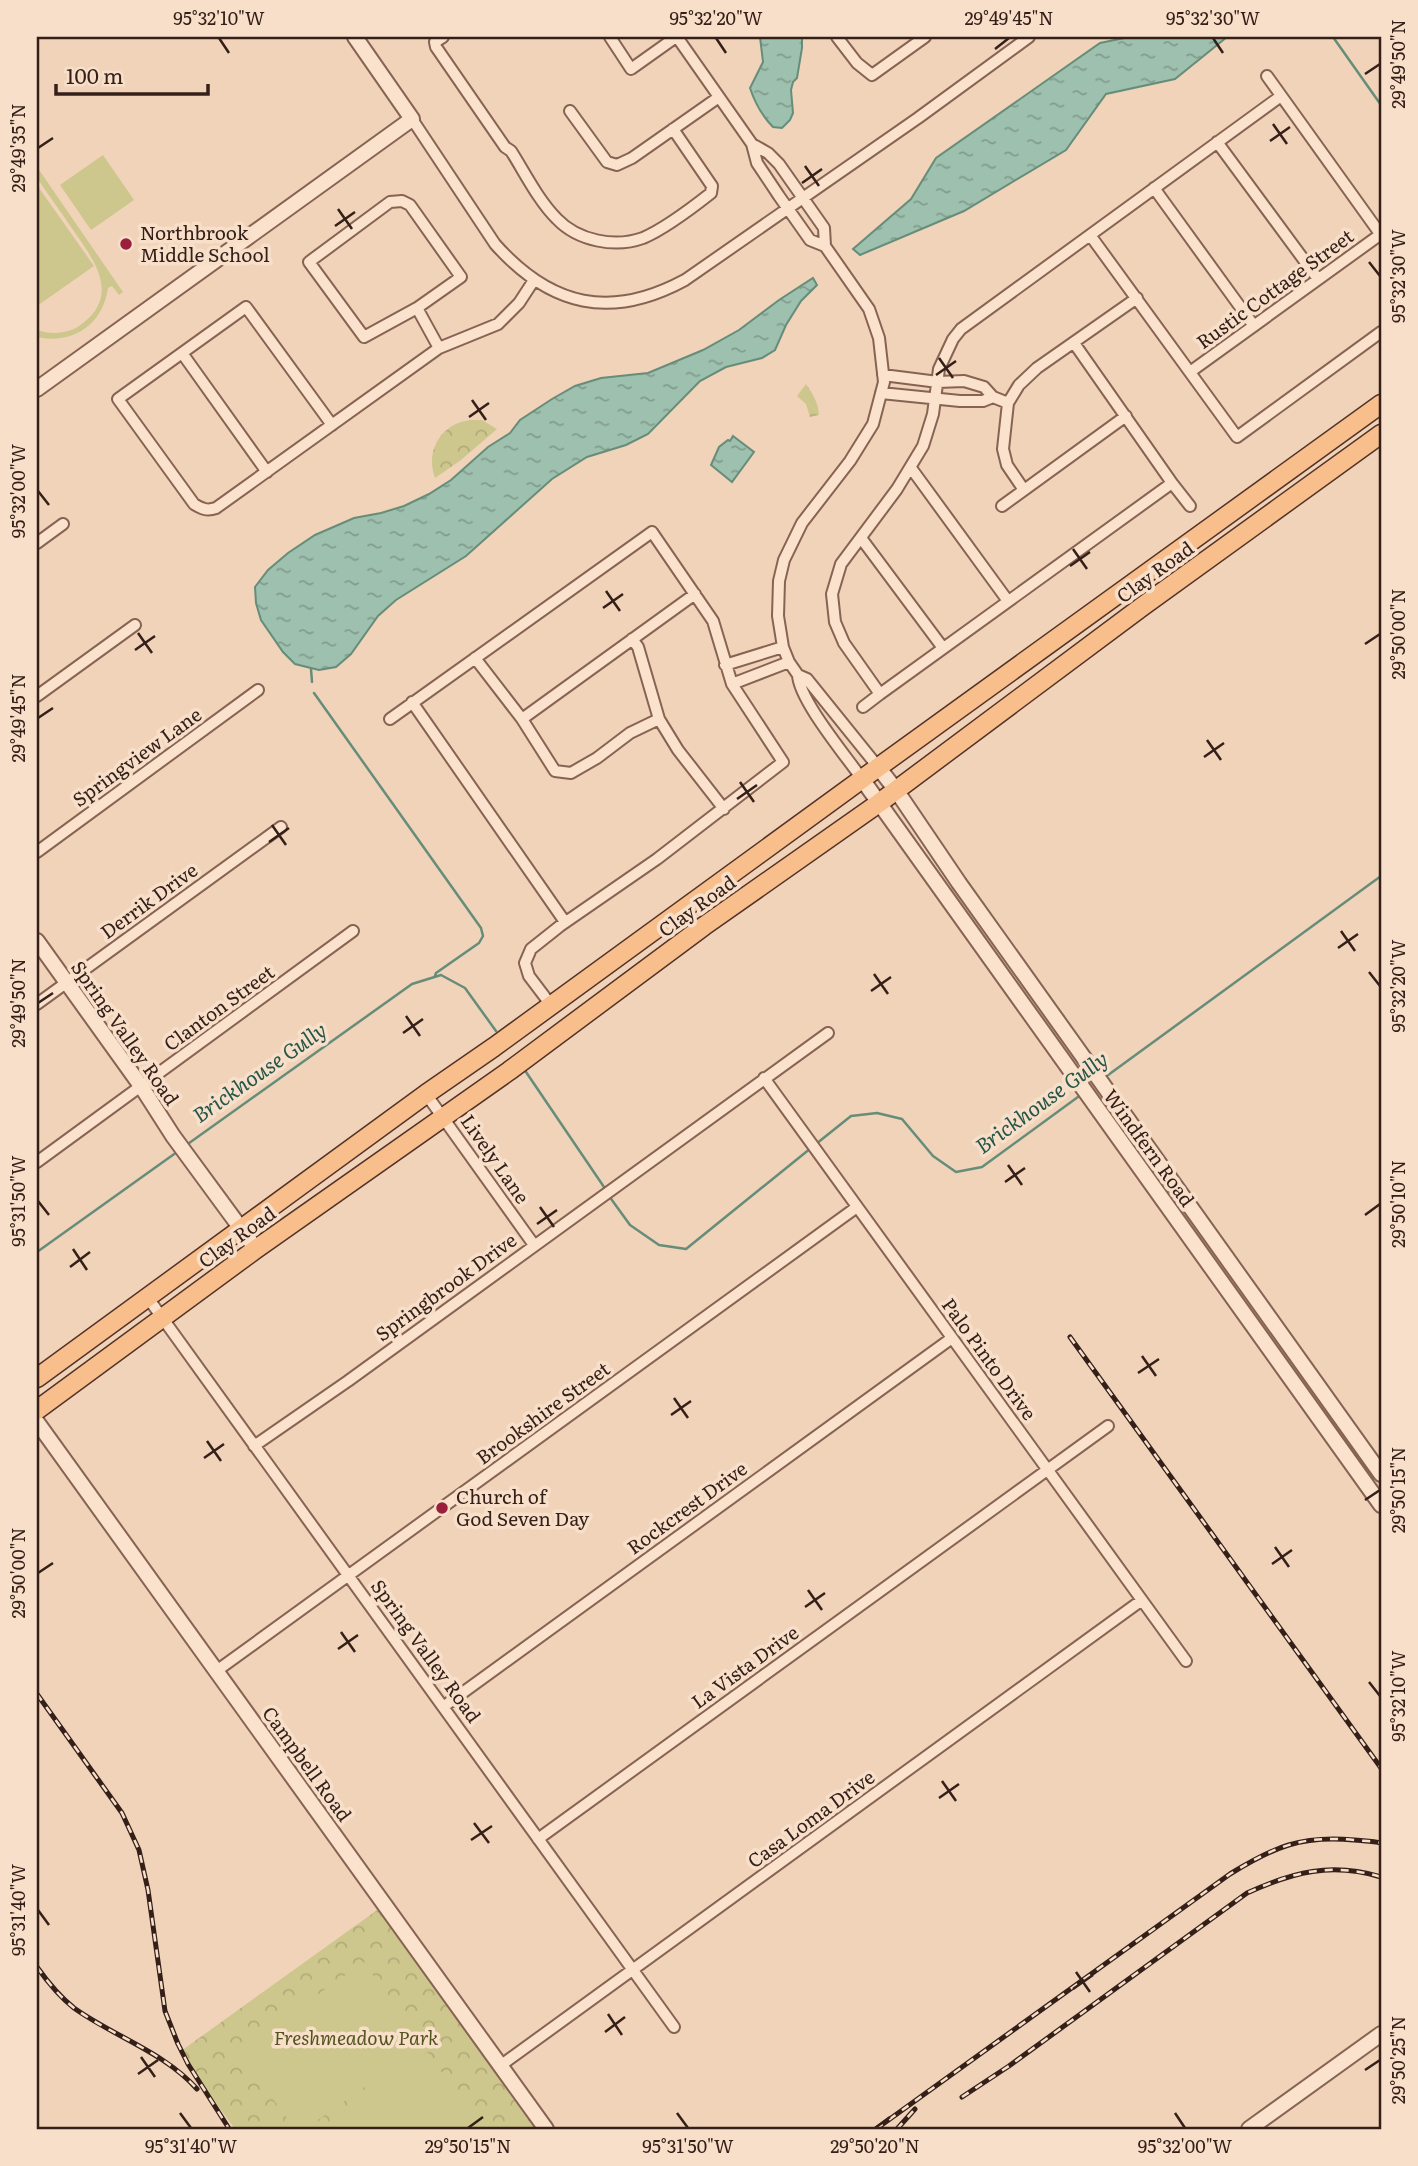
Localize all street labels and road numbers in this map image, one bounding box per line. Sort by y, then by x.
street label: Rustic Cottage Street [1190,221,1359,355]
street label: Clay Road [1110,533,1199,609]
street label: Springview Lane [66,700,207,813]
street label: Derrik Drive [94,855,203,945]
street label: Clay Road [652,867,741,943]
street label: Spring Valley Road [65,954,187,1111]
street label: Clanton Street [157,957,280,1057]
street label: Windfern Road [1098,1083,1202,1212]
street label: Lively Lane [455,1108,537,1209]
street label: Clay Road [192,1198,281,1274]
street label: Springbrook Drive [369,1225,522,1347]
street label: Palo Pinto Drive [936,1292,1044,1425]
street label: Brookshire Street [470,1354,615,1470]
street label: Rockcrest Drive [620,1454,752,1560]
street label: Spring Valley Road [365,1573,489,1728]
street label: La Vista Drive [685,1618,804,1715]
street label: Campbell Road [256,1700,359,1827]
street label: Casa Loma Drive [741,1762,880,1874]

